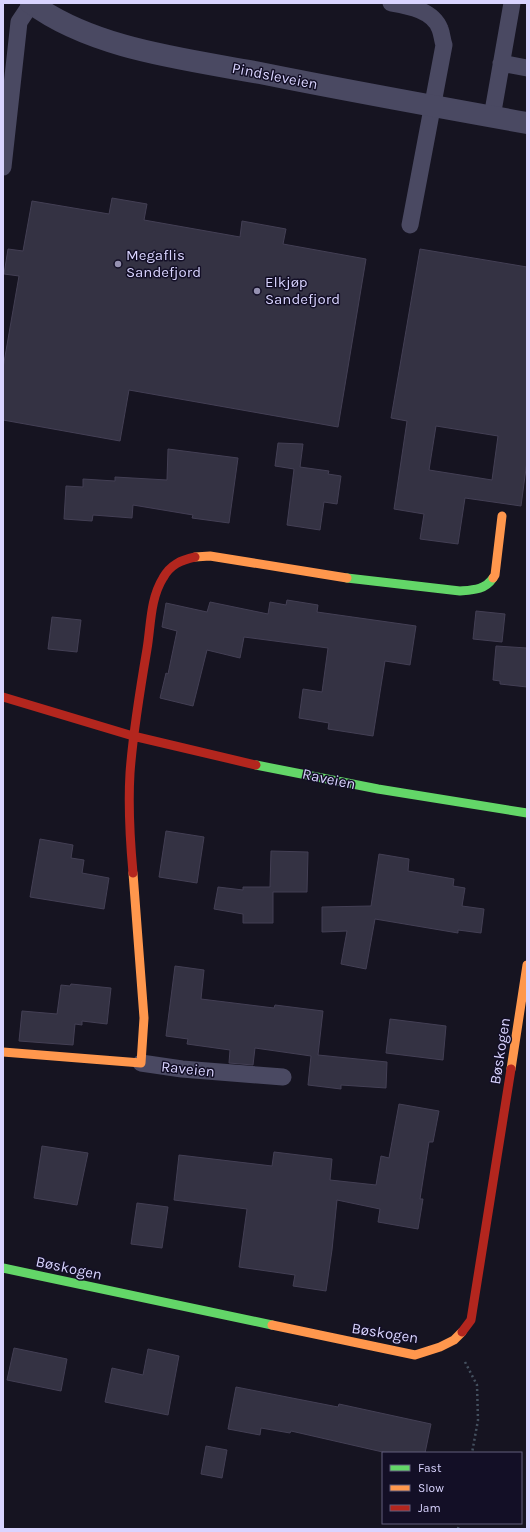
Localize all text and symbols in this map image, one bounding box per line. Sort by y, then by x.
street label: Pindsleveien [231,59,319,93]
place label: Megaflis Sandefjord [126,246,201,281]
marker: Megaflis Sandefjord [113,259,123,269]
place label: Elkjøp Sandefjord [265,273,340,308]
marker: Elkjøp Sandefjord [252,286,262,296]
street label: Raveien [301,765,357,793]
street label: Bøskogen [486,1016,514,1086]
street label: Raveien [160,1057,216,1081]
street label: Bøskogen [34,1252,104,1284]
street label: Bøskogen [350,1319,420,1347]
legend [382,1452,522,1524]
text: Fast [418,1461,442,1475]
text: Slow [418,1481,444,1495]
text: Jam [418,1501,441,1515]

